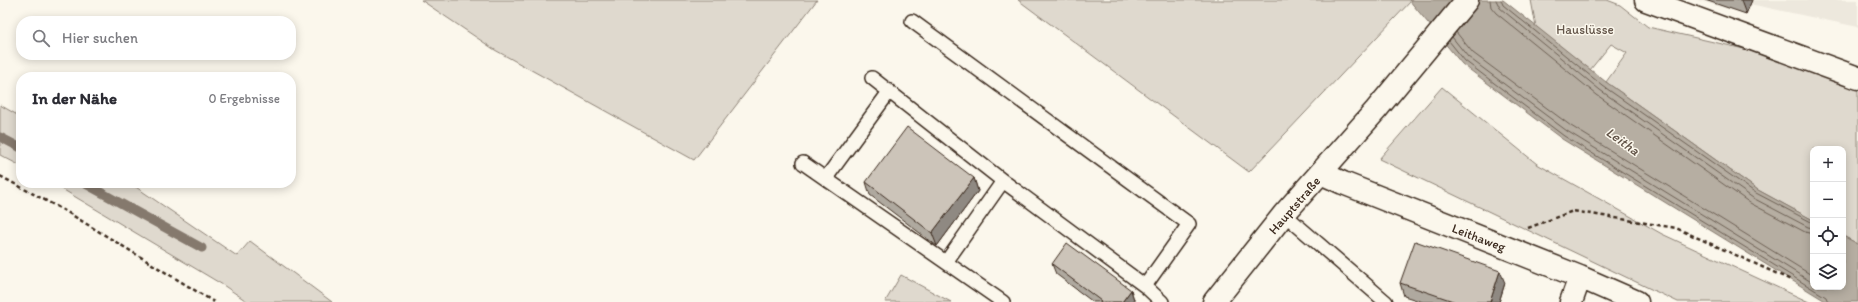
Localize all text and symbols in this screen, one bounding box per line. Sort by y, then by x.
search box [16,16,296,60]
park label: Hauslüsse [1556,22,1614,37]
icon: search [30,27,52,49]
text: Hier suchen [62,29,138,47]
text: In der Nähe [32,88,117,108]
text: 0 Ergebnisse [209,91,280,106]
water label: Leitha [1603,124,1643,160]
map controls [1810,146,1846,290]
button: + [1810,146,1846,182]
street label: Hauptstraße [1265,174,1323,237]
button: − [1810,182,1846,218]
button: locate [1810,218,1846,254]
street label: Leithaweg [1450,220,1508,255]
button: layers [1810,254,1846,290]

